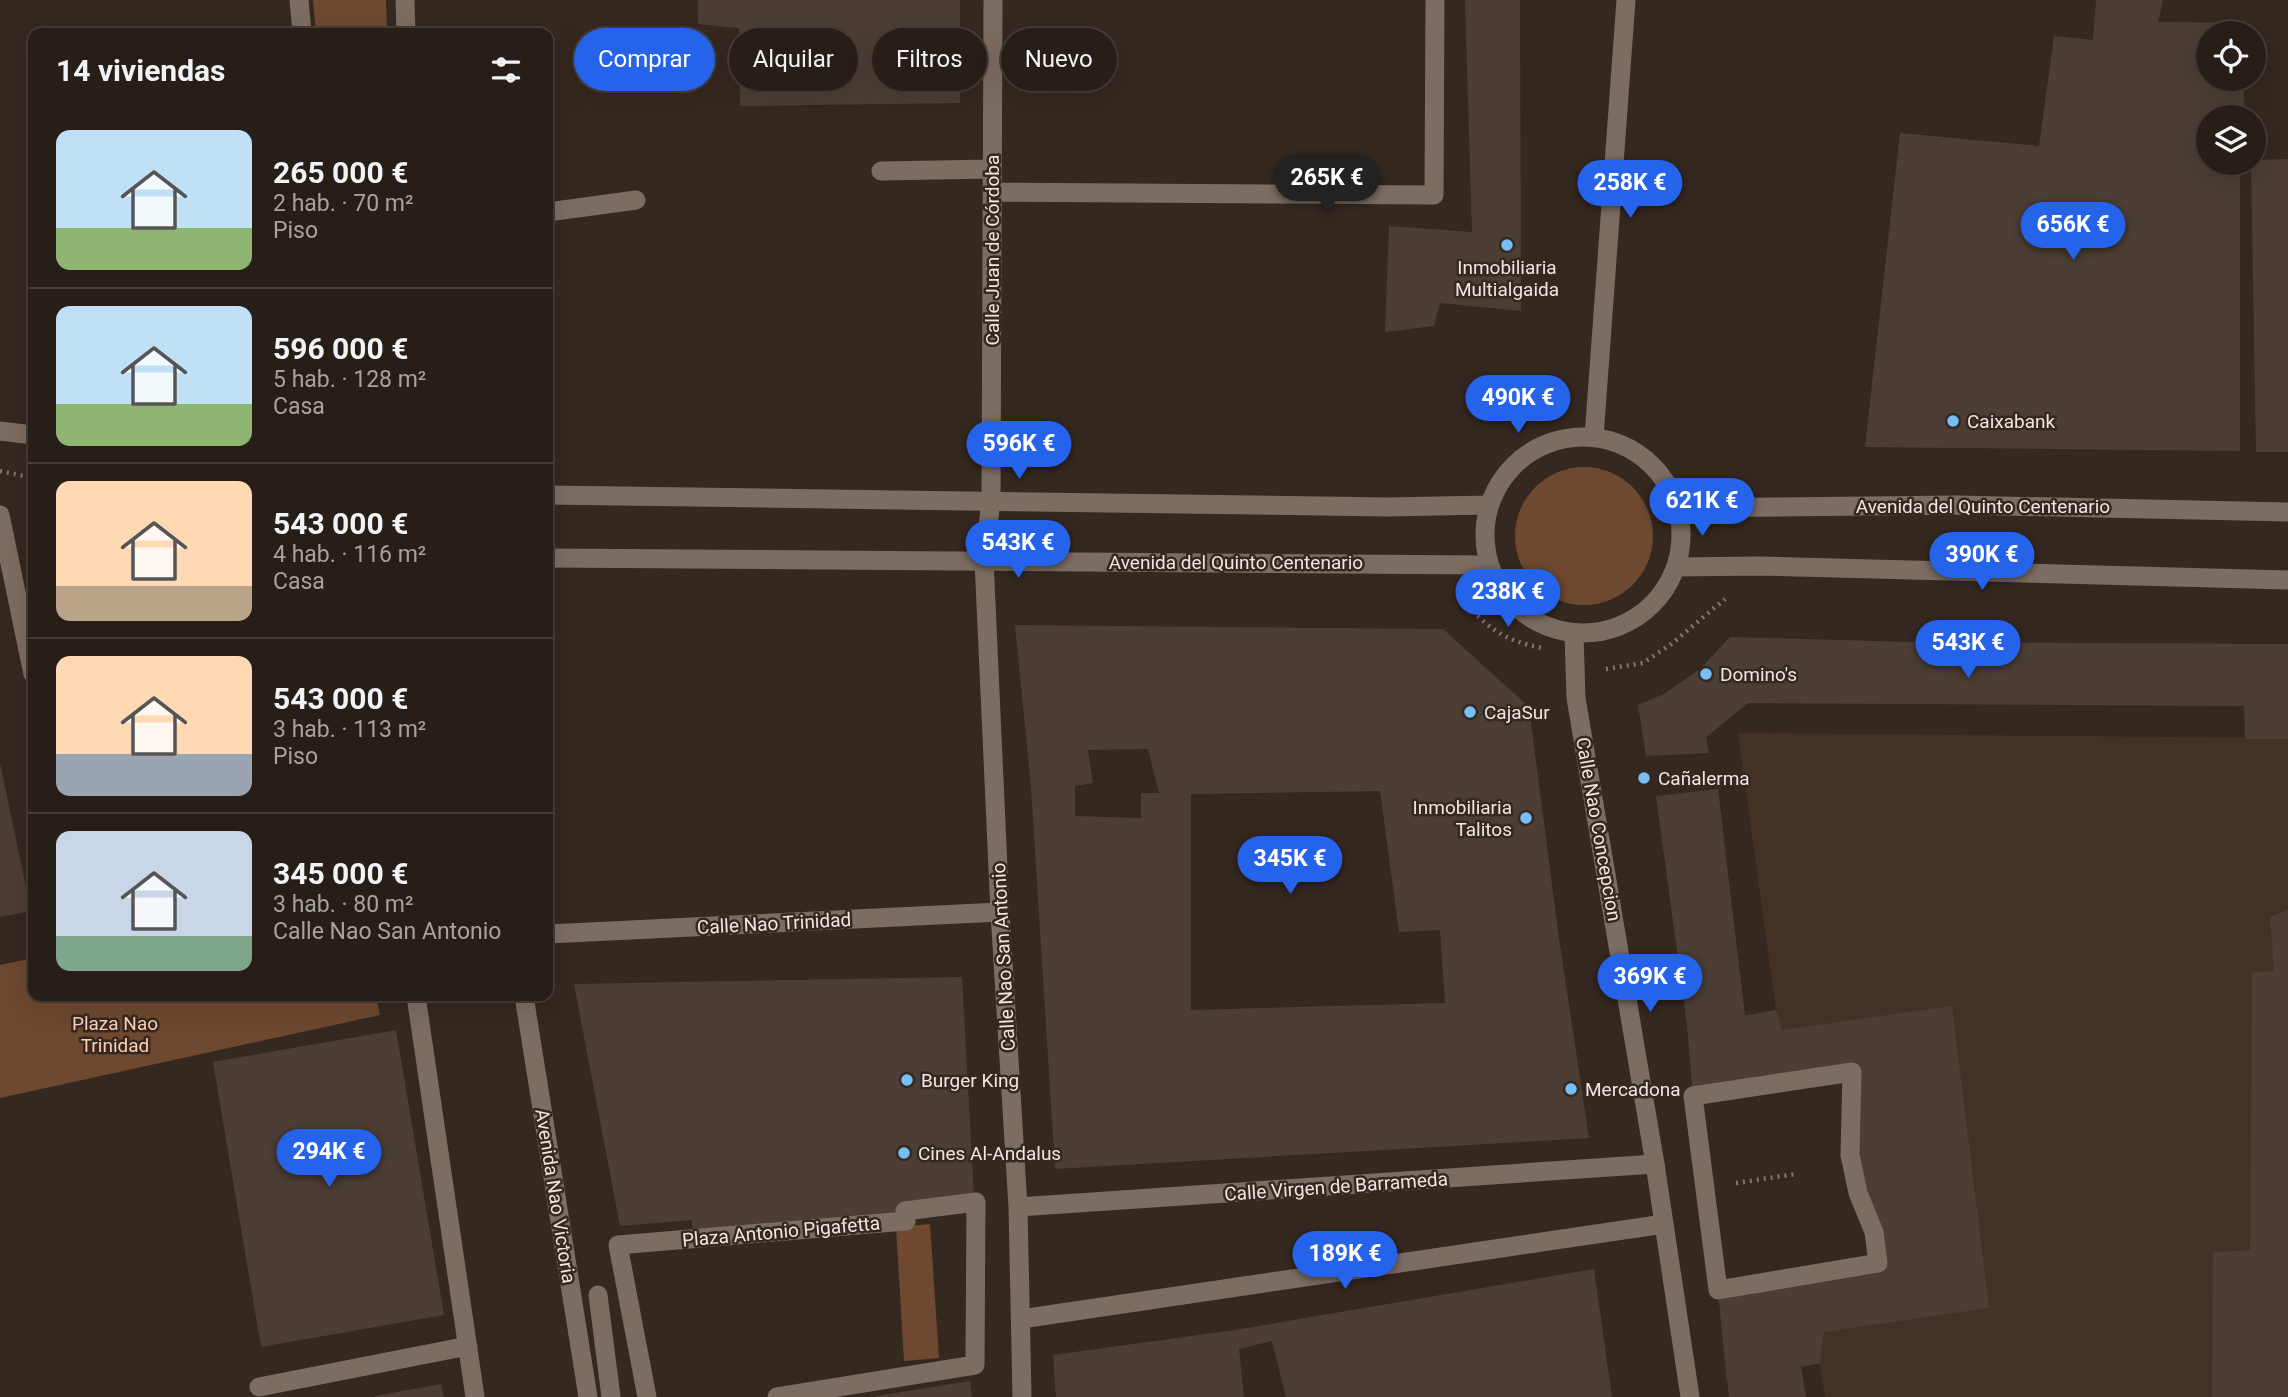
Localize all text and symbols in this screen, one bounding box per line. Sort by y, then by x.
map controls [2196,21,2266,175]
button: locate [2196,21,2266,91]
chip: Comprar [574,28,715,91]
chip: Alquilar [729,28,858,91]
chip: Filtros [872,28,987,91]
chip: Nuevo [1001,28,1117,91]
icon: filters [487,51,525,89]
text: 14 viviendas [56,53,226,88]
button: layers [2196,105,2266,175]
text: 265 000 € [273,155,408,190]
street label: Calle Juan de Córdoba [981,155,1004,345]
pin: 265K € [1270,156,1384,215]
icon: home [112,158,196,242]
pin: 258K € [1573,160,1687,220]
text: 265K € [1290,164,1364,191]
text: 258K € [1593,169,1667,196]
text: 2 hab. · 70 m² [273,190,413,217]
pin: 656K € [2016,202,2130,262]
text: 656K € [2036,211,2110,238]
text: Piso [273,217,318,244]
marker: Inmobiliaria Multialgaida [1499,237,1515,253]
place label: Inmobiliaria Multialgaida [1455,256,1559,301]
text: 596 000 € [273,331,408,366]
icon: home [112,334,196,418]
text: 5 hab. · 128 m² [273,366,426,393]
pin: 490K € [1461,376,1575,435]
text: 490K € [1481,384,1555,411]
text: Casa [273,393,325,420]
place label: Caixabank [1967,410,2056,433]
marker: Caixabank [1945,413,1961,429]
pin: 596K € [962,421,1076,481]
text: 596K € [982,430,1056,457]
pin: 621K € [1645,478,1759,538]
text: 621K € [1665,487,1739,514]
street label: Avenida del Quinto Centenario [1856,495,2110,518]
text: 543 000 € [273,506,408,541]
icon: home [112,509,196,593]
pin: 543K € [961,520,1075,580]
text: 543K € [981,529,1055,556]
pin: 390K € [1925,532,2039,592]
text: 4 hab. · 116 m² [273,541,426,568]
text: 390K € [1945,541,2019,568]
street label: Avenida del Quinto Centenario [1109,551,1363,574]
text: Casa [273,568,325,595]
pin: 238K € [1451,570,1565,629]
text: 238K € [1471,578,1545,605]
pin: 543K € [1911,620,2025,680]
text: 543K € [1931,629,2005,656]
place label: Domino's [1720,663,1797,686]
marker: Domino's [1698,666,1714,682]
text: 543 000 € [273,681,408,716]
icon: home [112,684,196,768]
place label: CajaSur [1484,701,1550,724]
marker: CajaSur [1462,704,1478,720]
text: 3 hab. · 113 m² [273,716,426,743]
street label: Calle Nao Concepcion [1571,735,1626,923]
text: Piso [273,743,318,770]
place label: Cañalerma [1658,767,1750,790]
marker: Cañalerma [1636,770,1652,786]
place label: Inmobiliaria Talitos [1413,796,1512,841]
marker: Inmobiliaria Talitos [1518,810,1534,826]
pin: 345K € [1233,836,1347,896]
text: 345K € [1253,845,1327,872]
text: 345 000 € [273,856,408,891]
icon: home [112,859,196,943]
street label: Calle Nao San Antonio [987,862,1020,1052]
text: 3 hab. · 80 m² [273,891,413,918]
street label: Calle Nao Trinidad [696,908,852,939]
text: Calle Nao San Antonio [273,918,501,945]
pin: 369K € [1593,954,1707,1014]
text: 369K € [1613,963,1687,990]
park label: Plaza Nao Trinidad [72,1012,158,1057]
place label: Burger King [921,1069,1019,1092]
marker: Burger King [899,1072,915,1088]
place label: Mercadona [1585,1078,1681,1101]
marker: Mercadona [1563,1081,1579,1097]
street label: Avenida Nao Victoria [530,1107,581,1285]
pin: 294K € [272,1130,386,1189]
text: 294K € [292,1138,366,1165]
place label: Cines Al-Andalus [918,1142,1061,1165]
marker: Cines Al-Andalus [896,1145,912,1161]
street label: Calle Virgen de Barrameda [1224,1167,1449,1206]
street label: Plaza Antonio Pigafetta [681,1211,881,1252]
pin: 189K € [1288,1232,1402,1291]
text: 189K € [1308,1240,1382,1267]

